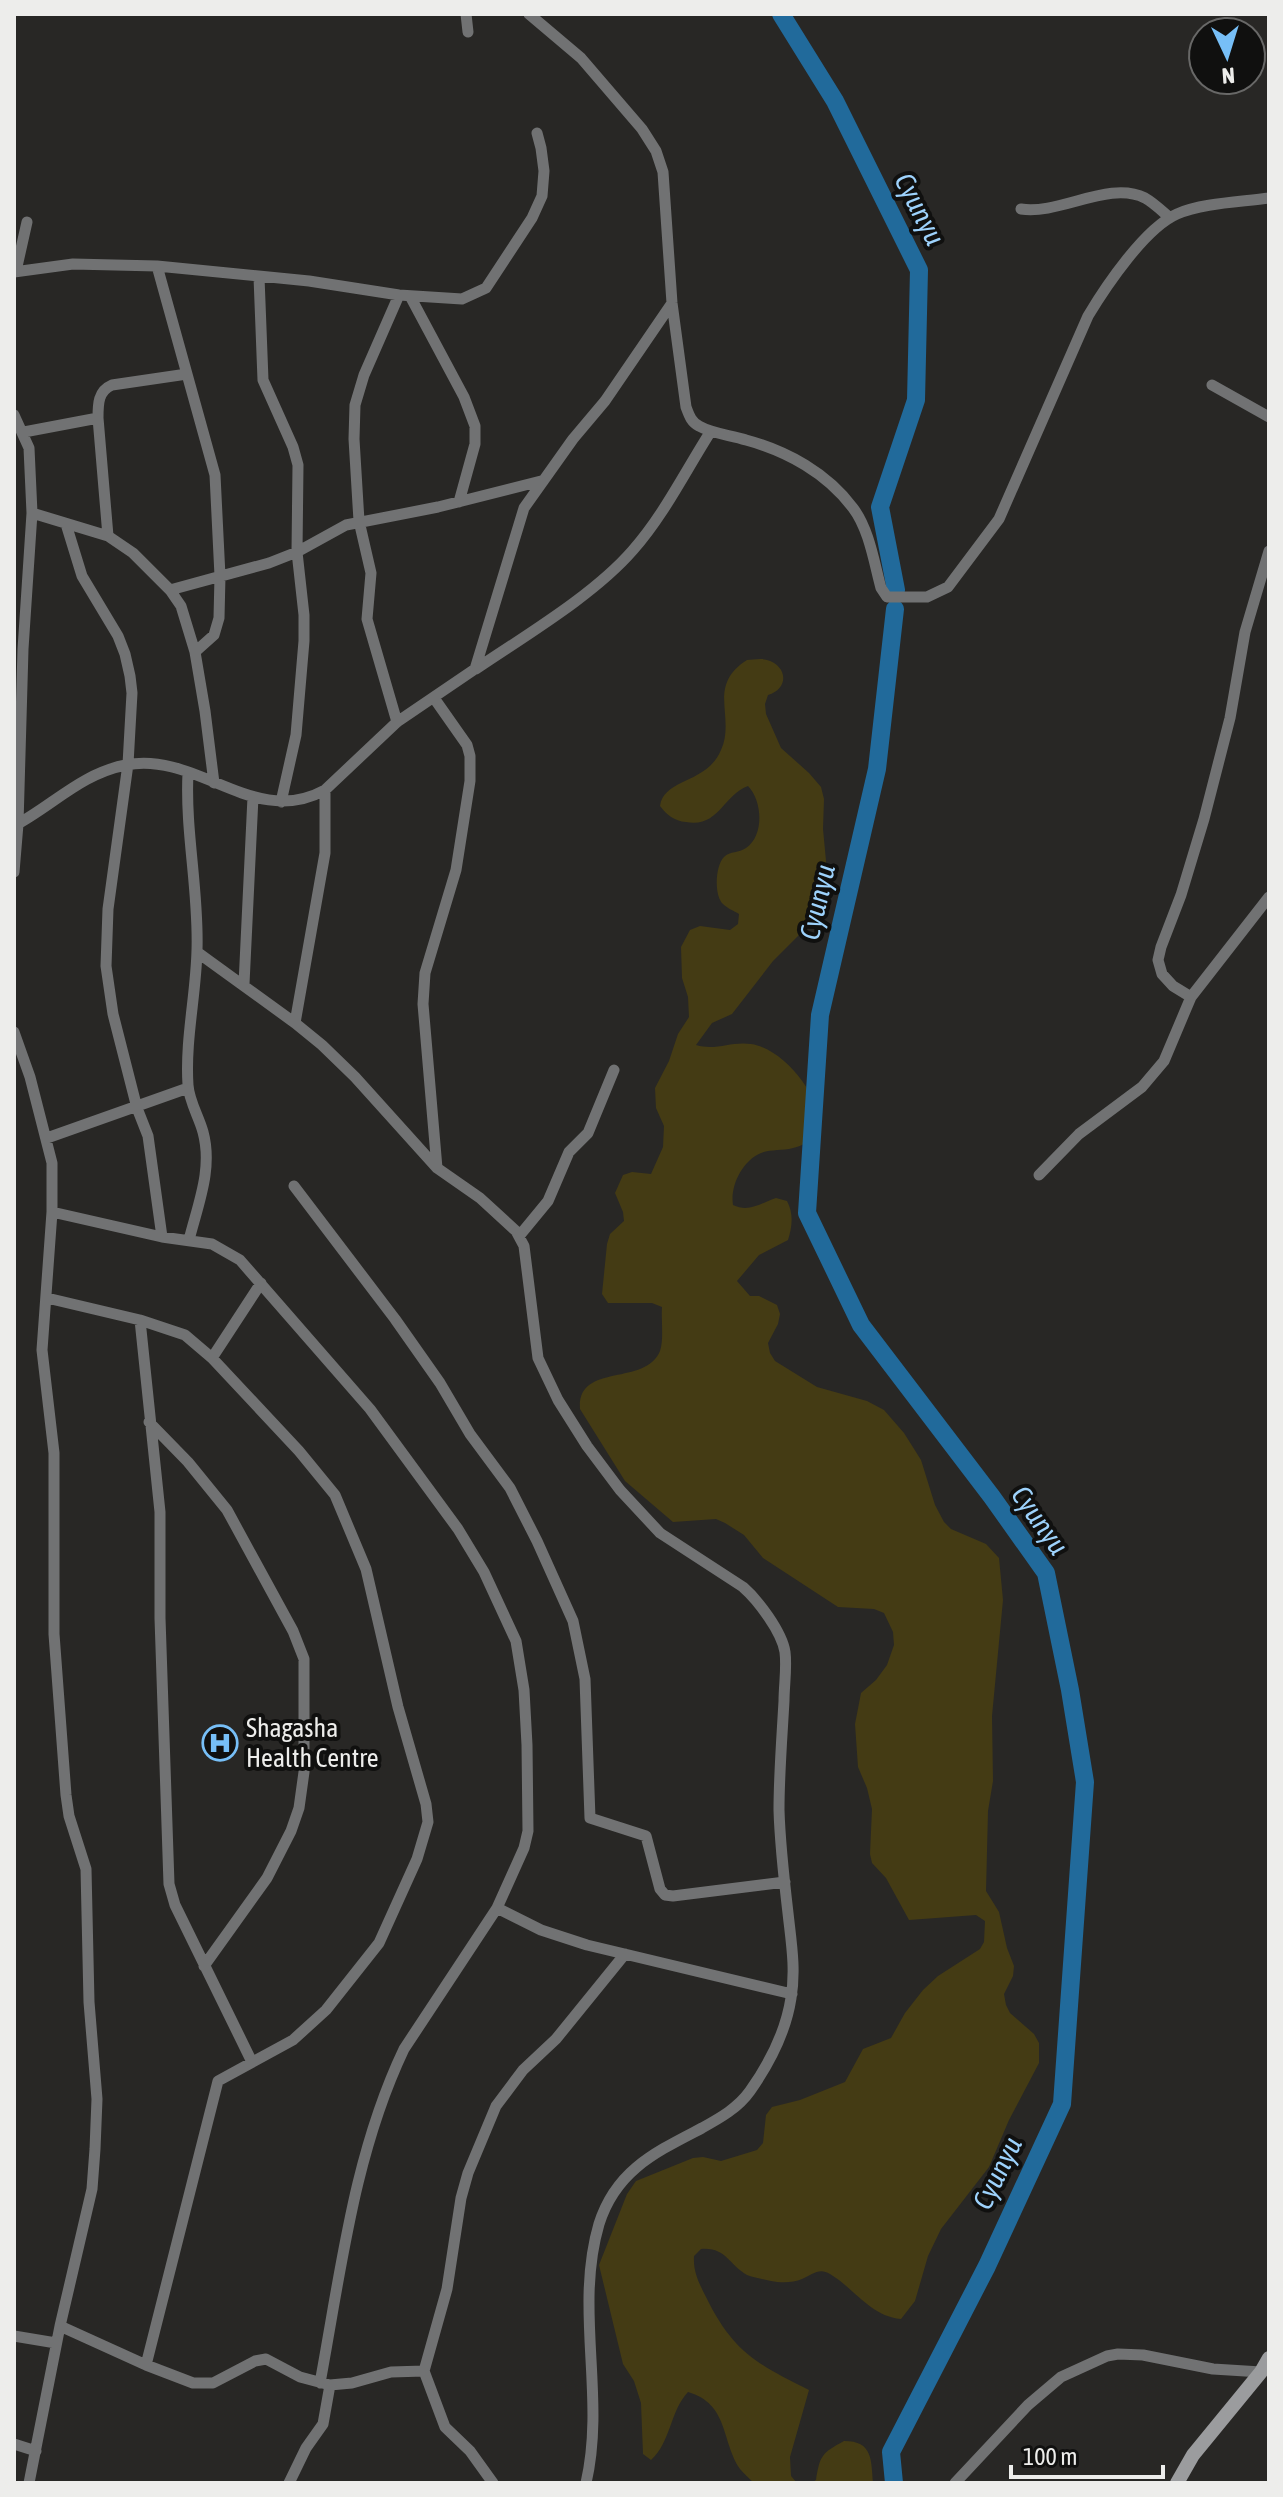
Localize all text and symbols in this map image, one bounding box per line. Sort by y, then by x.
north arrow [1187,16,1267,96]
text: N [1221,63,1236,89]
water label: Cyunyu [888,168,952,250]
water label: Cyunyu [793,861,841,943]
water label: Cyunyu [1005,1480,1075,1560]
place label: Shagasha Health Centre [246,1713,379,1773]
hospital icon: Shagasha Health Centre [201,1724,239,1762]
water label: Cyunyu [966,2132,1028,2214]
scale bar [1011,2429,1163,2479]
text: 100 m [1023,2443,1077,2470]

